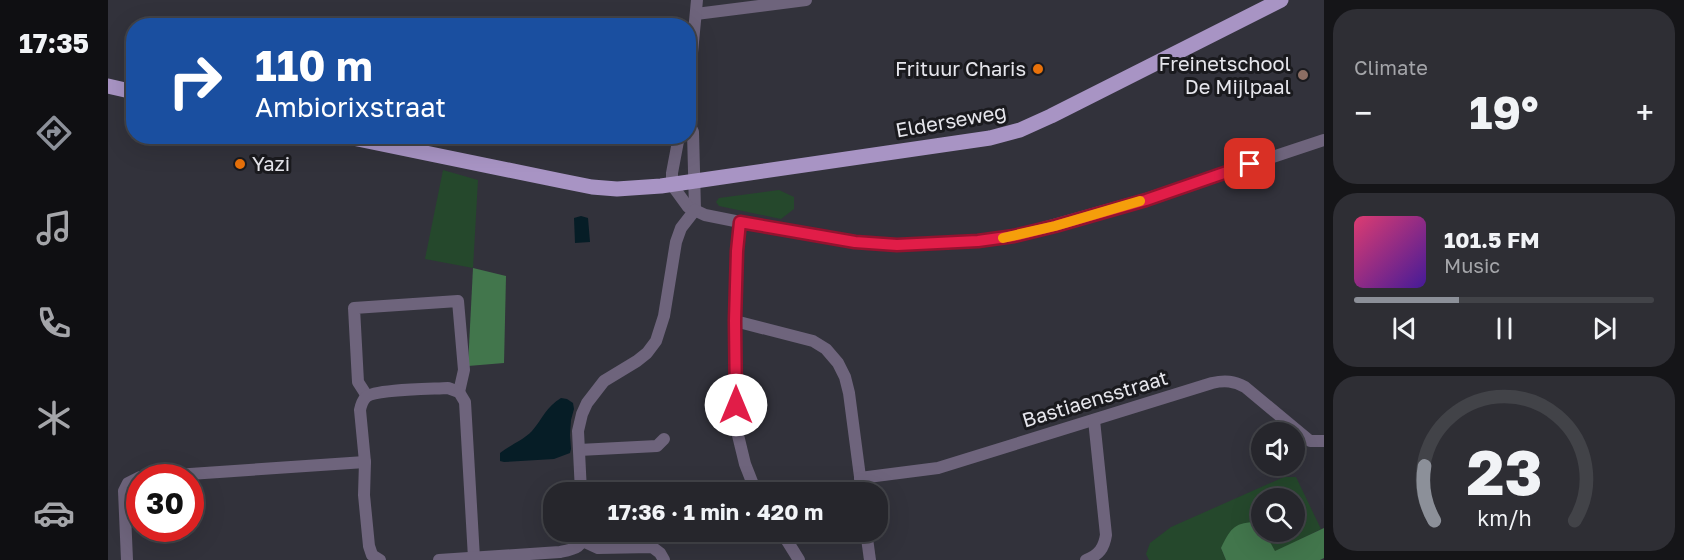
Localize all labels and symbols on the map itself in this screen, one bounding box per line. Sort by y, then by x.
place label: Freinetschool De Mijlpaal [1158,51,1291,98]
place label: Frituur Charis [895,56,1026,80]
marker: Frituur Charis [1031,62,1045,76]
marker: Freinetschool De Mijlpaal [1296,68,1310,82]
street label: Elderseweg [894,98,1008,142]
pin [1224,138,1275,189]
place label: Yazi [252,151,290,175]
marker: Yazi [233,157,247,171]
street label: Bastiaensstraat [1019,364,1170,432]
position arrow [704,373,768,437]
speed limit sign: 30 [126,464,204,542]

